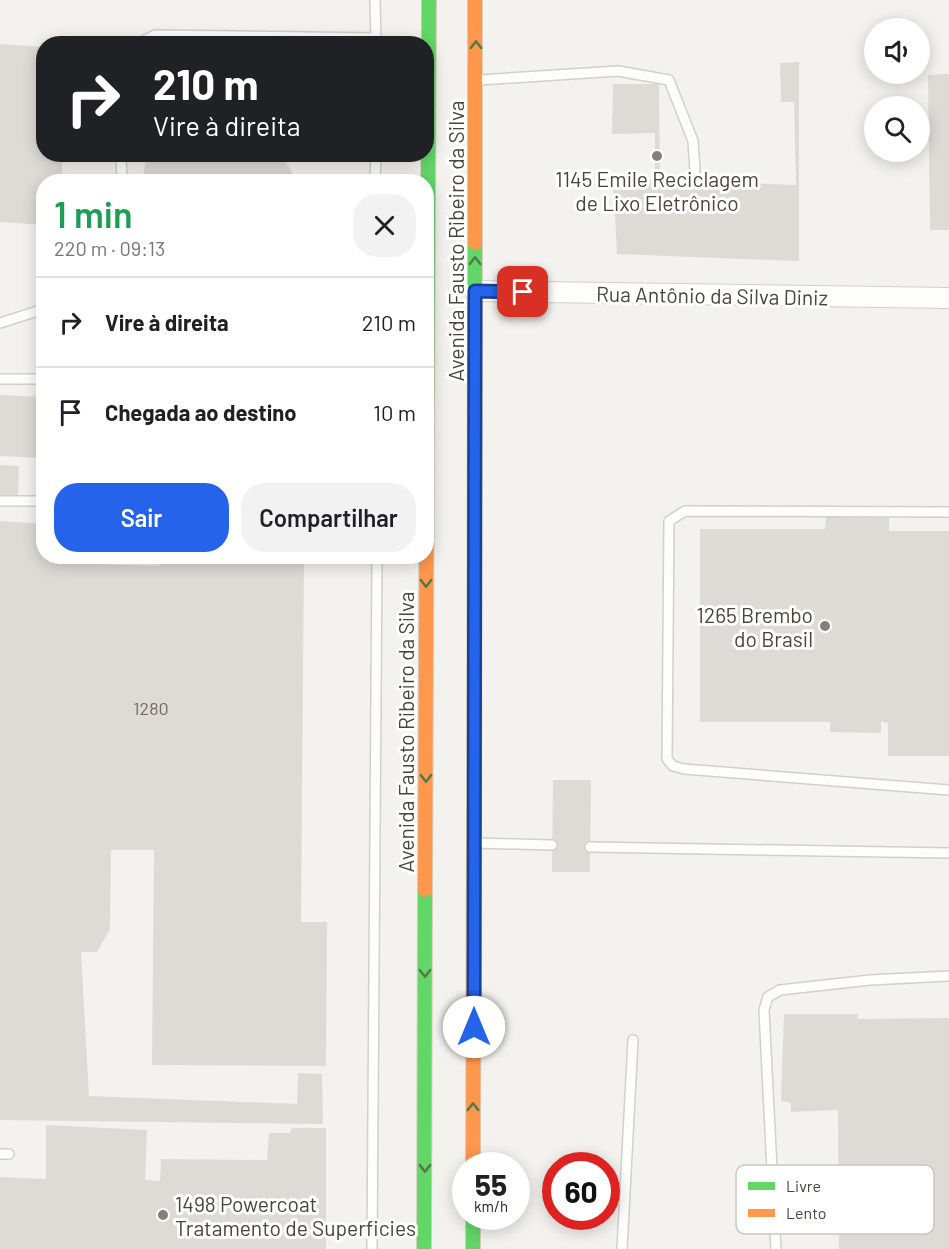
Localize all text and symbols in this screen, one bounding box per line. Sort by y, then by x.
map controls [864,18,930,162]
button: sound [864,18,930,84]
one-way arrow [470,41,482,50]
text: 210 m [153,58,259,108]
icon: right [54,60,132,138]
button: search [864,96,930,162]
street label: Avenida Fausto Ribeiro da Silva [443,101,468,381]
text: Vire à direita [153,109,301,141]
marker: 1145 Emile Reciclagem de Lixo Eletrônico [650,149,664,163]
place label: 1145 Emile Reciclagem de Lixo Eletrônico [555,166,759,215]
text: 1 min [54,192,133,235]
button: close [353,194,416,257]
text: 220 m · 09:13 [54,236,165,260]
one-way arrow [469,257,482,266]
pin [497,266,548,317]
icon: arrive [506,275,539,308]
street label: Rua Antônio da Silva Diniz [596,280,828,310]
icon: right [54,306,87,339]
text: Vire à direita [105,309,229,335]
text: 210 m [362,309,416,335]
icon: arrive [54,396,87,429]
text: Chegada ao destino [105,399,296,425]
text: 10 m [373,399,416,425]
button: Sair [54,483,229,552]
button: Compartilhar [241,483,416,552]
one-way arrow [420,579,432,588]
street label: Avenida Fausto Ribeiro da Silva [393,592,418,872]
place label: 1265 Brembo do Brasil [697,602,813,651]
marker: 1265 Brembo do Brasil [818,619,832,633]
house number: 1280 [133,697,169,719]
one-way arrow [420,774,432,783]
one-way arrow [419,969,431,978]
position arrow [442,995,506,1059]
one-way arrow [467,1103,479,1112]
speed limit sign: 60 [542,1152,620,1230]
one-way arrow [419,1164,431,1173]
legend [736,1165,934,1234]
text: 55 [475,1166,507,1202]
text: Livre [786,1176,821,1195]
place label: 1498 Powercoat Tratamento de Superficies [175,1191,416,1240]
text: km/h [474,1197,508,1215]
text: Lento [786,1203,827,1222]
marker: 1498 Powercoat Tratamento de Superficies [156,1208,170,1222]

